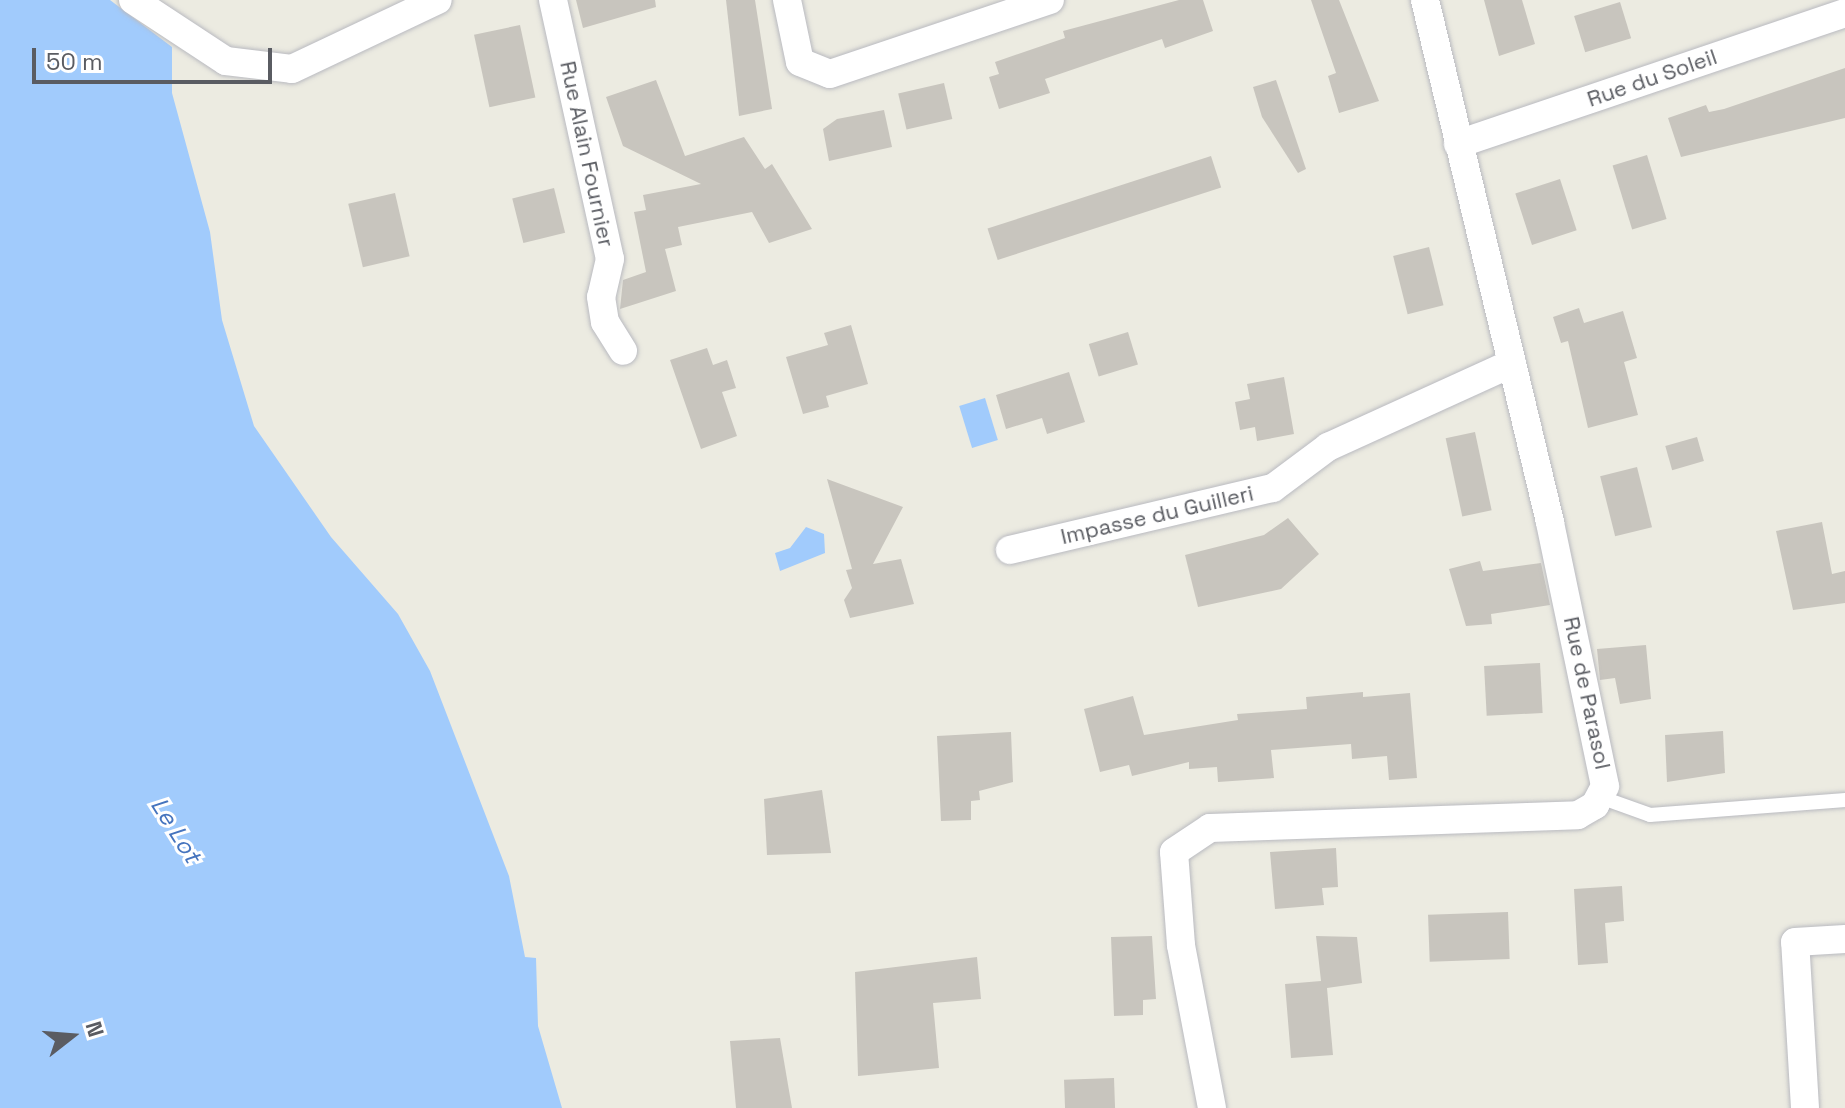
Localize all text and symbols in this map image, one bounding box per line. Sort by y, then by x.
scale bar [36,32,276,82]
street label: Rue du Soleil [1584,43,1720,113]
text: 50 m [46,46,103,77]
street label: Rue Alain Fournier [554,58,620,250]
street label: Impasse du Guilleri [1058,480,1256,550]
street label: Rue de Parasol [1558,614,1616,772]
water label: Le Lot [145,792,207,868]
north arrow [32,996,112,1076]
text: N [79,1018,110,1040]

